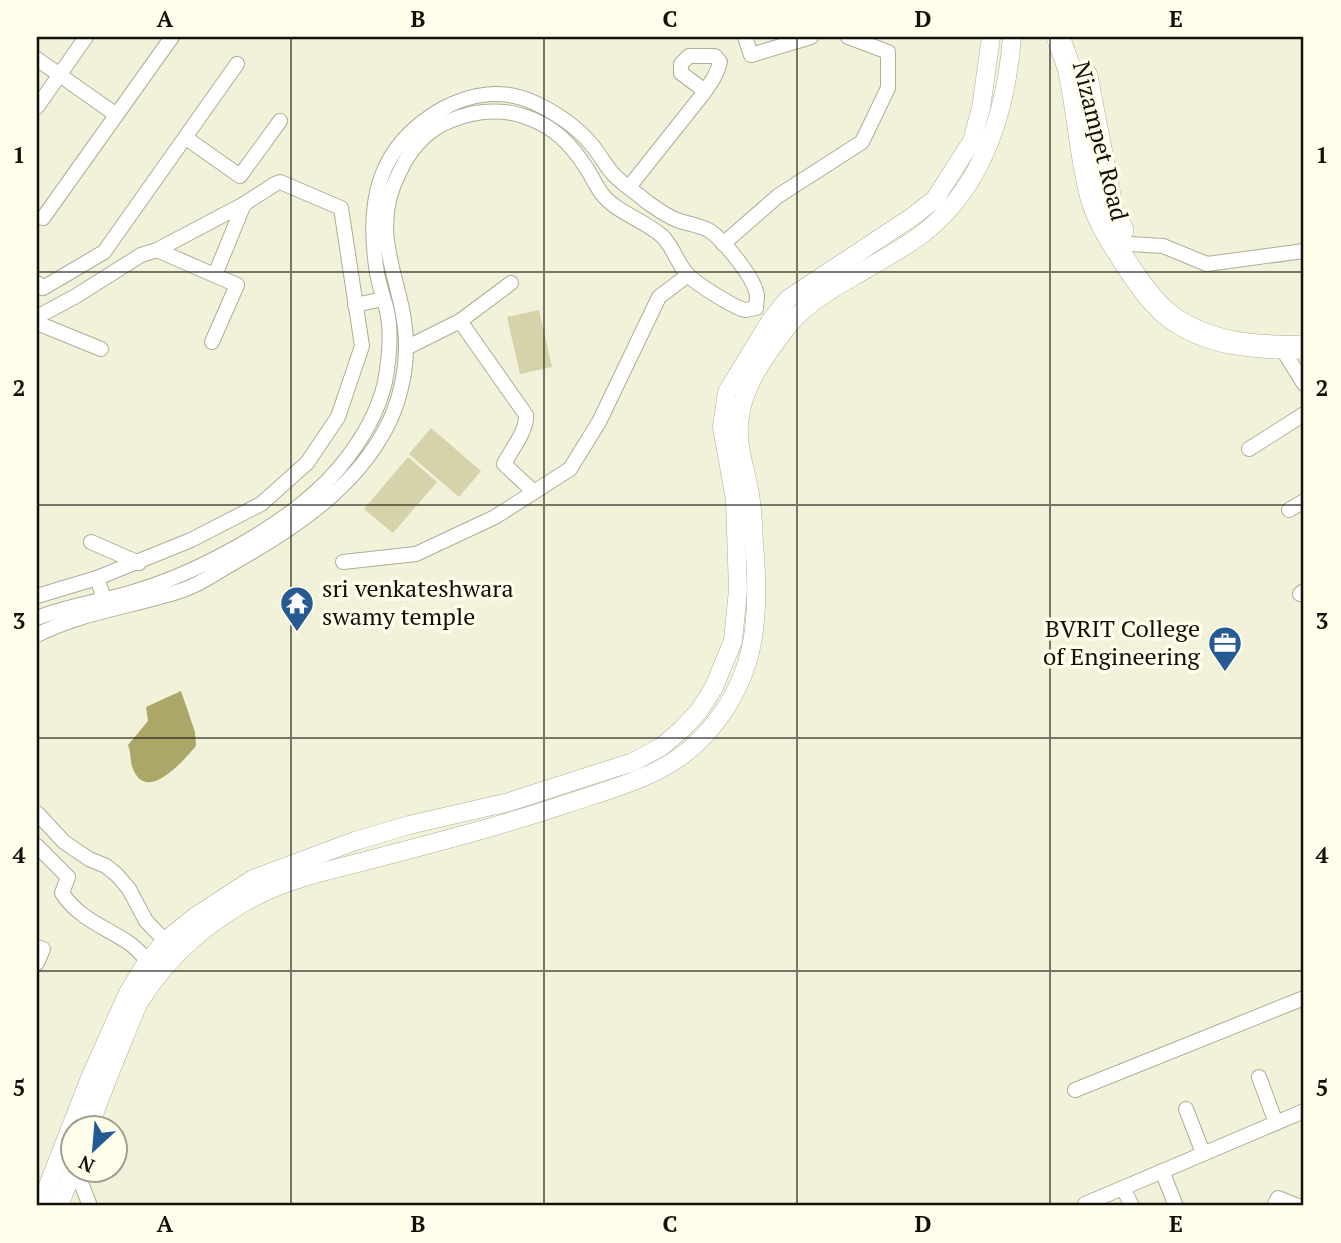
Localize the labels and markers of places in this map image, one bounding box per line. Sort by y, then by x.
place label: sri venkateshwara swamy temple [322,572,514,632]
temple icon: sri venkateshwara swamy temple [278,584,316,633]
place label: BVRIT College of Engineering [1043,612,1200,672]
office icon: BVRIT College of Engineering [1206,624,1244,673]

